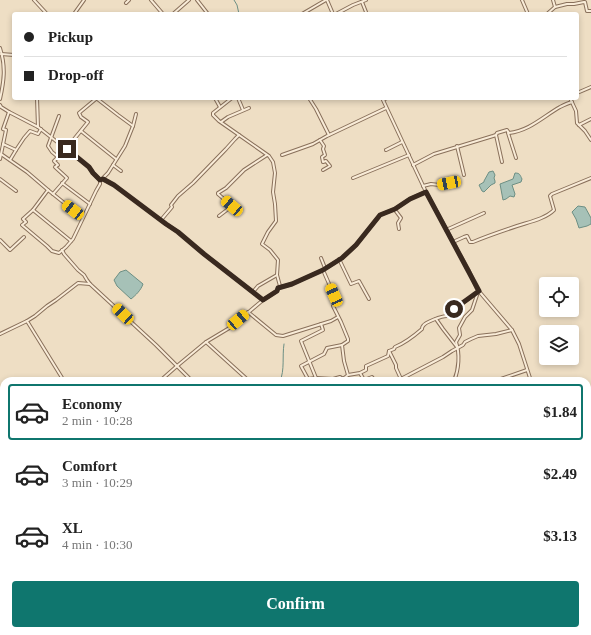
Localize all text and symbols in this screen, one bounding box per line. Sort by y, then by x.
text: Pickup [48,29,93,45]
text: Drop-off [48,67,104,83]
route end [58,140,76,158]
car [436,175,462,191]
car [219,194,245,218]
car [60,198,86,222]
map controls [539,277,579,365]
button: locate [539,277,579,317]
car [324,282,344,308]
route start [445,300,463,318]
car [110,301,136,327]
car [225,308,251,332]
button: layers [539,325,579,365]
icon: car [14,394,50,430]
text: Economy [62,396,122,412]
text: $1.84 [543,404,577,420]
text: 2 min · 10:28 [62,413,132,428]
icon: car [14,456,50,492]
text: Comfort [62,458,117,474]
text: $2.49 [543,466,577,482]
text: 3 min · 10:29 [62,475,132,490]
icon: car [14,518,50,554]
text: XL [62,520,83,536]
text: $3.13 [543,528,577,544]
text: 4 min · 10:30 [62,537,132,552]
button: Confirm [12,581,579,627]

